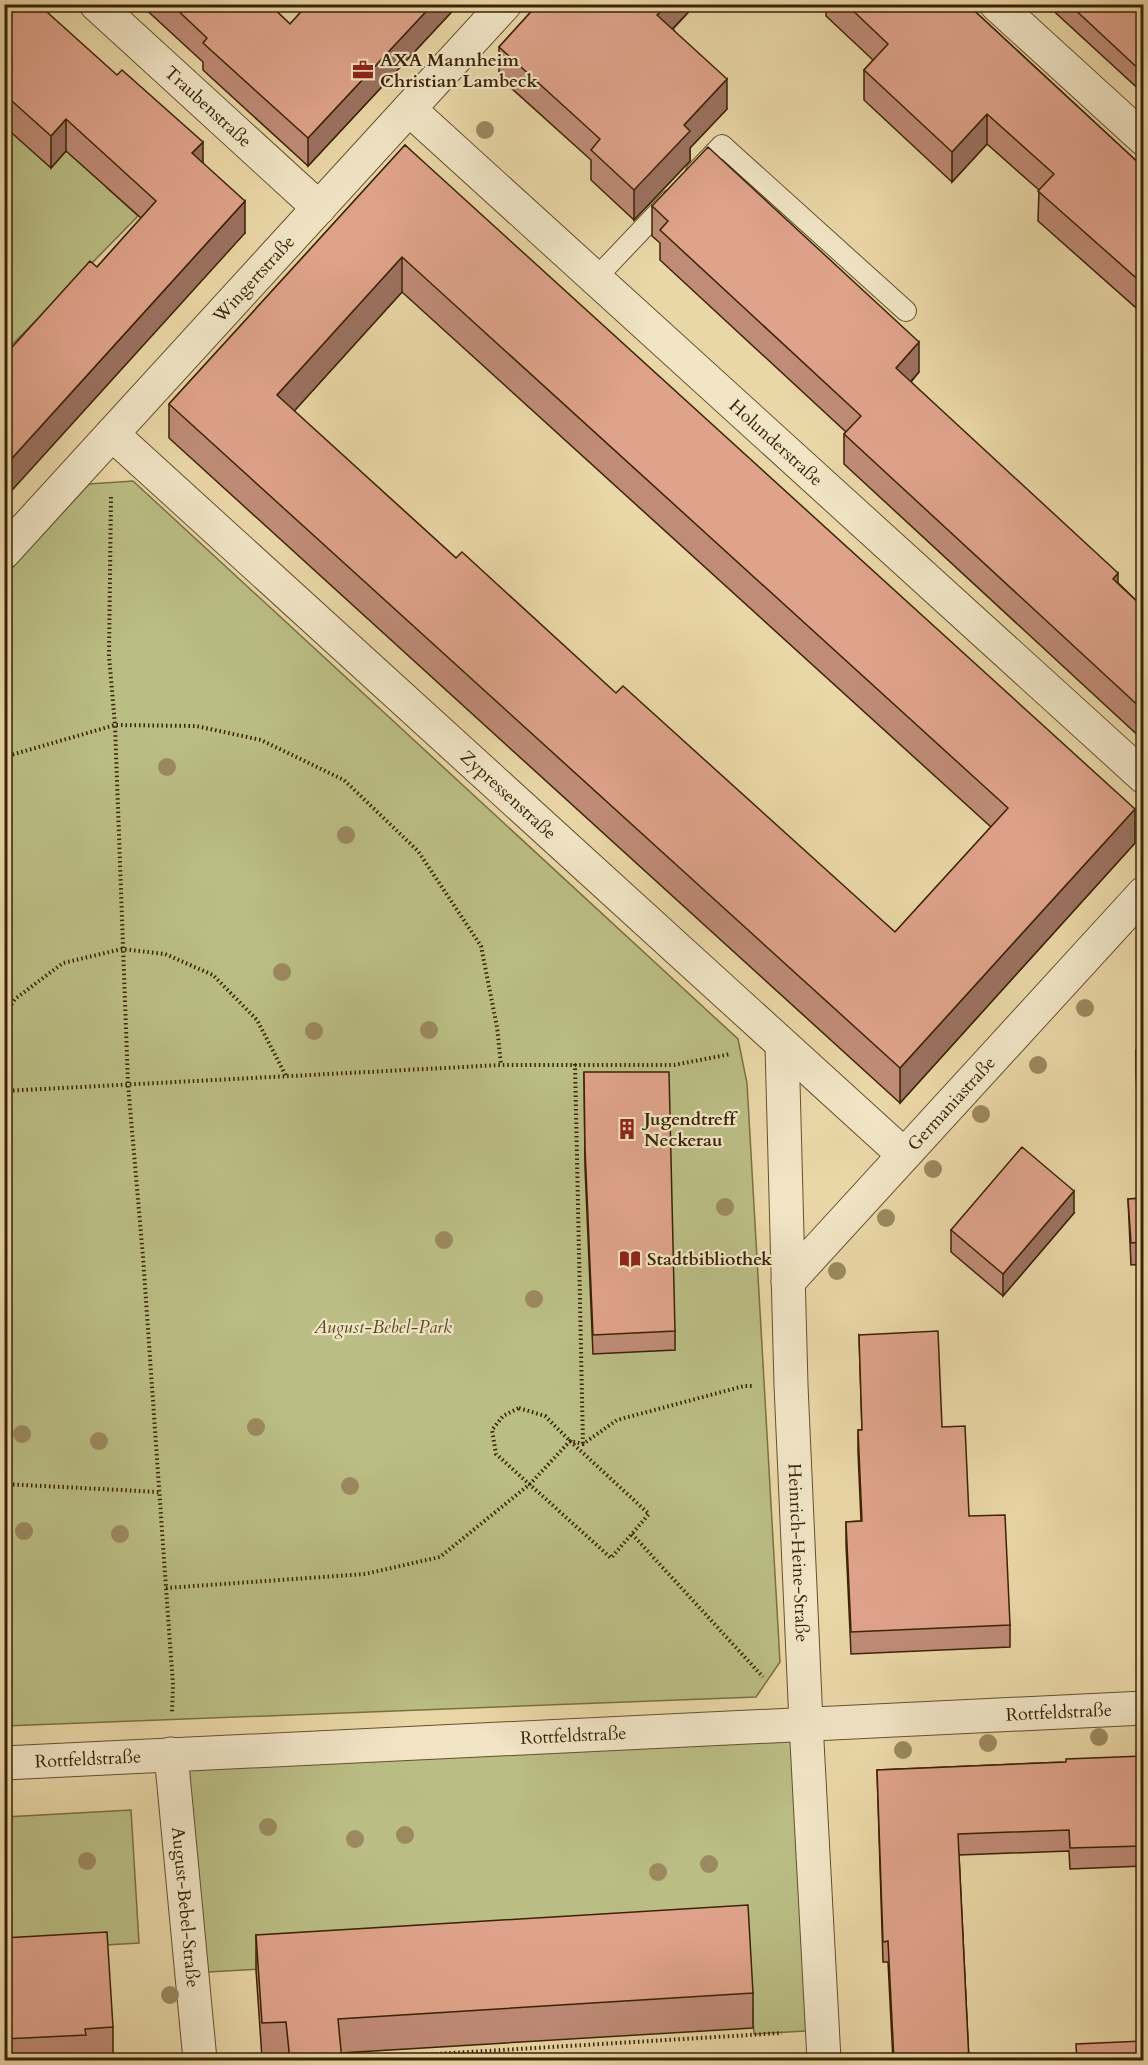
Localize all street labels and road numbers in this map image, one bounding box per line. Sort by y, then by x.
street label: Traubenstraße [159,60,257,153]
street label: Wingertstraße [207,230,301,329]
street label: Holunderstraße [723,394,828,492]
street label: Zypressenstraße [454,745,562,846]
street label: Germaniastraße [902,1051,1002,1157]
street label: Heinrich-Heine-Straße [781,1463,814,1643]
street label: Rottfeldstraße [1005,1698,1113,1728]
street label: Rottfeldstraße [520,1721,627,1751]
street label: Rottfeldstraße [34,1744,142,1775]
street label: August-Bebel-Straße [165,1826,205,1989]

